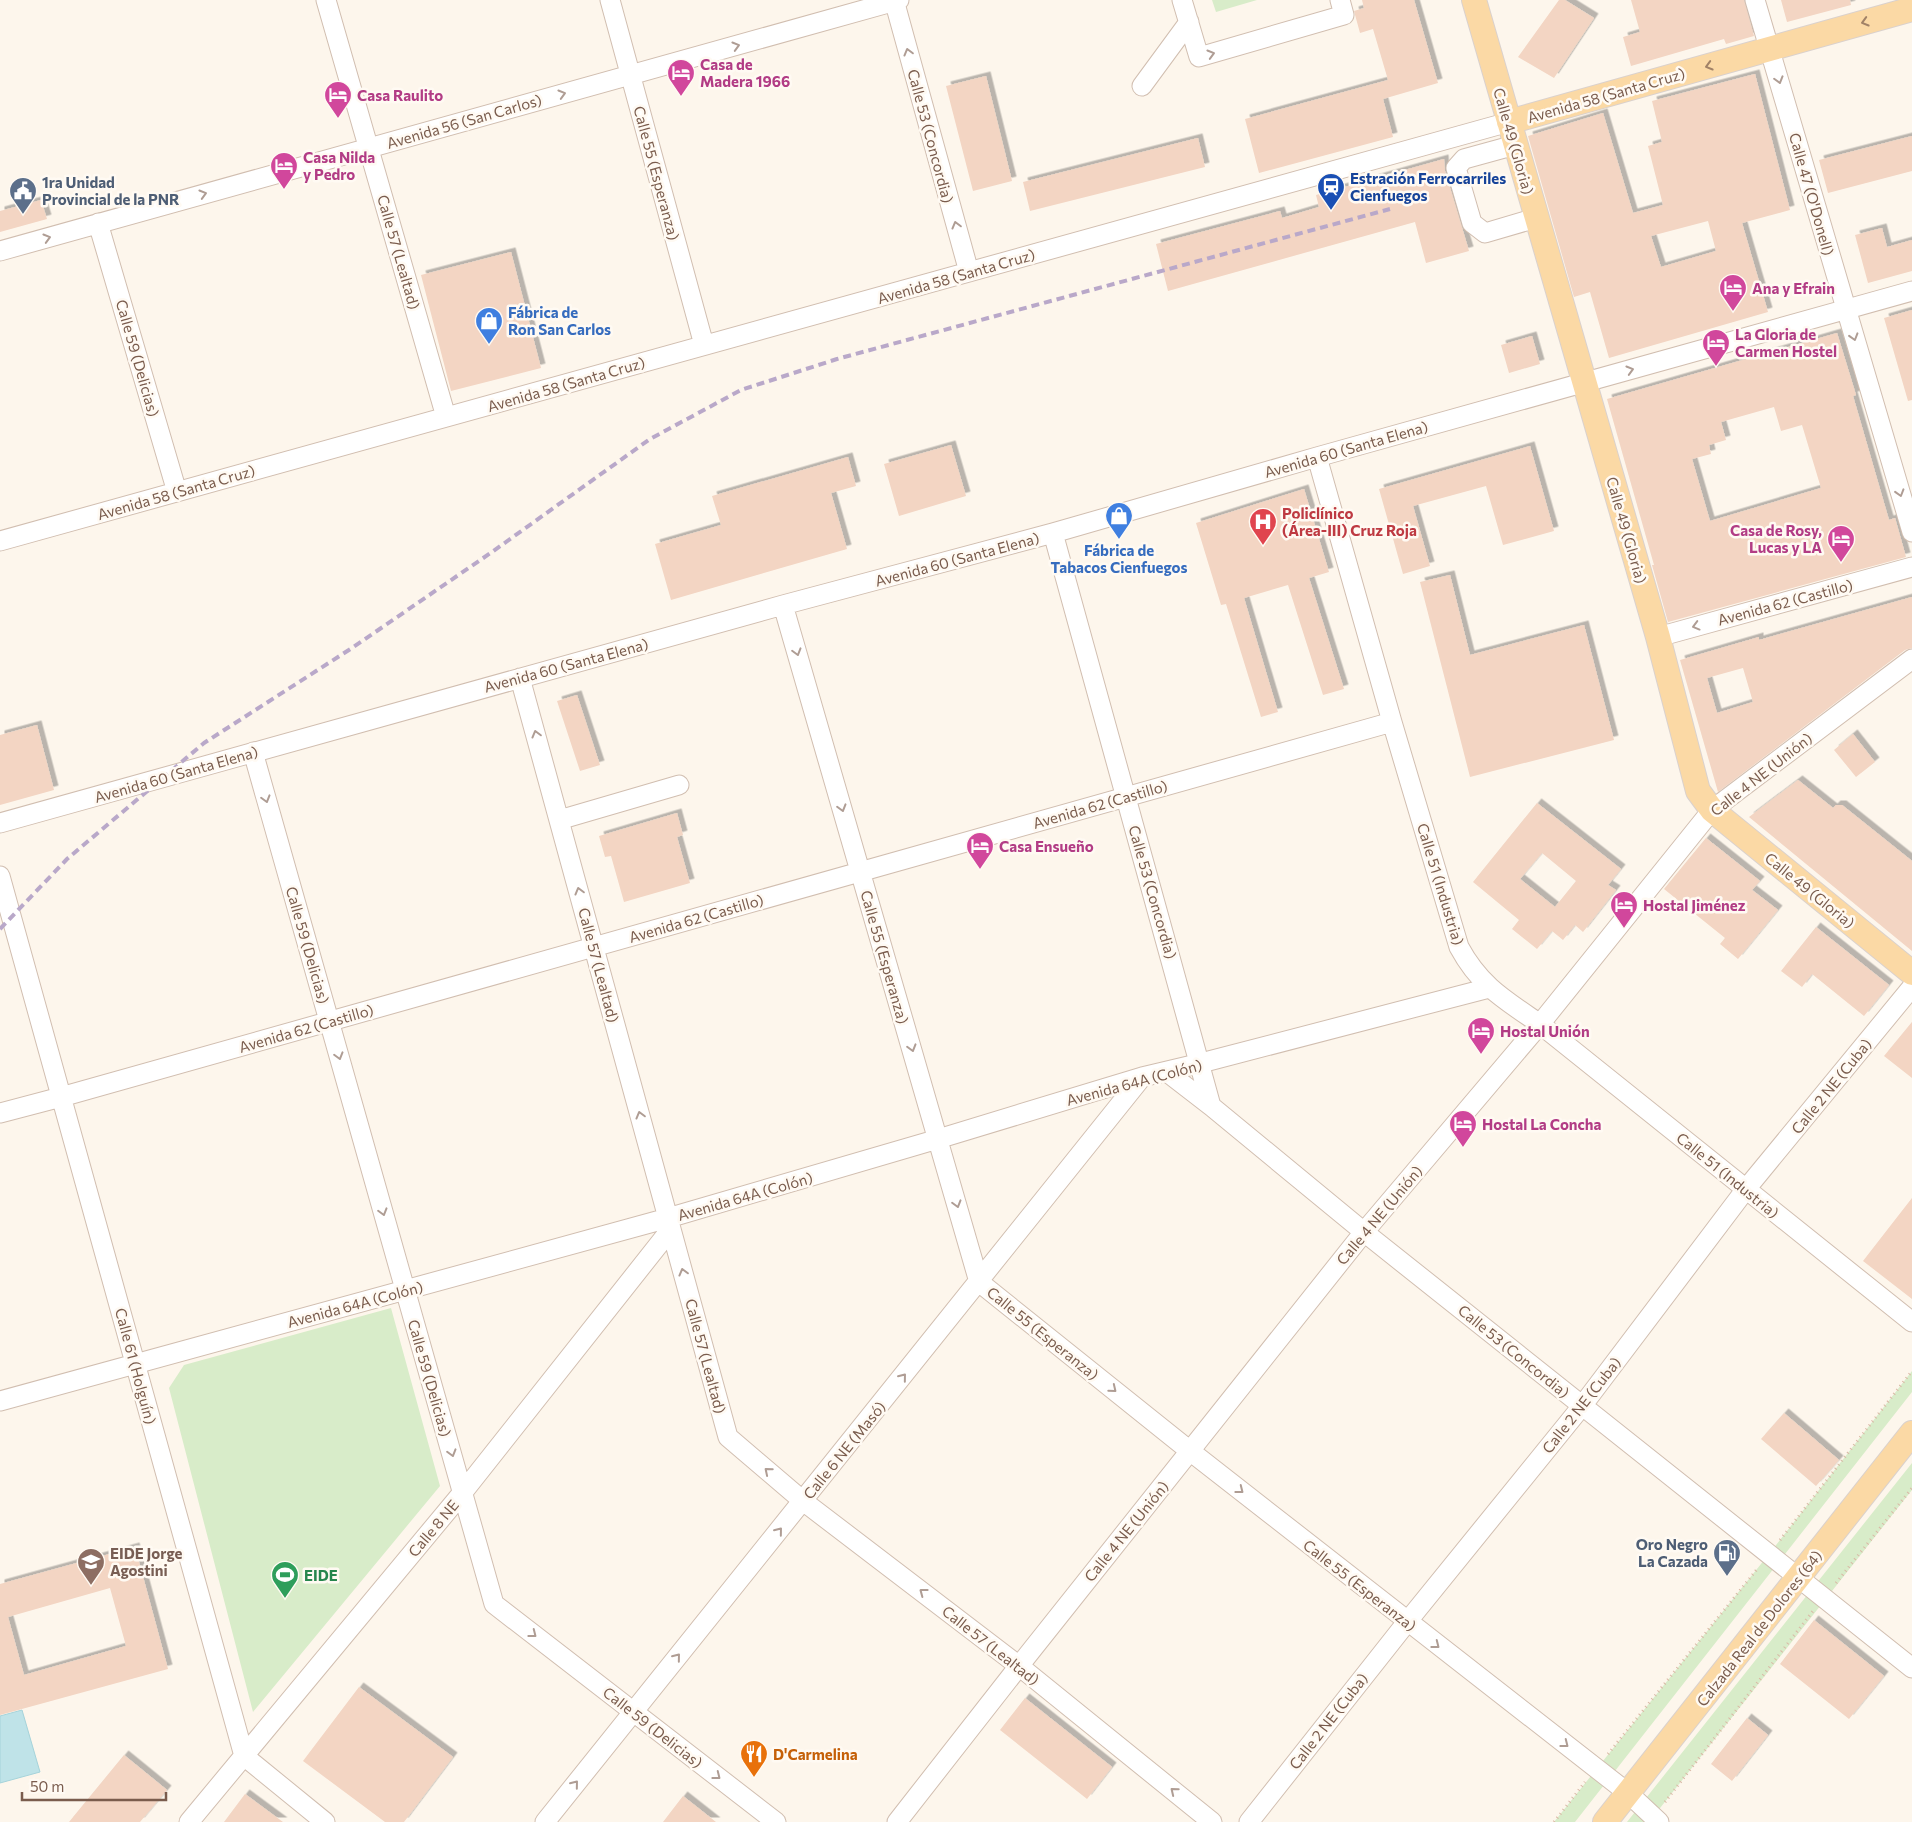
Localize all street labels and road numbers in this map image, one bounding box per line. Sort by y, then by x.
street label: Avenida 58 (Santa Cruz) [1525,64,1687,126]
street label: Calle 53 (Concordia) [904,67,958,205]
street label: Calle 49 (Gloria) [1490,86,1538,196]
street label: Avenida 56 (San Carlos) [384,90,544,152]
street label: Calle 55 (Esperanza) [630,104,684,242]
street label: Calle 47 (O'Donell) [1786,131,1838,257]
street label: Calle 57 (Lealtad) [374,193,424,311]
street label: Avenida 58 (Santa Cruz) [875,245,1037,307]
street label: Calle 59 (Delicias) [113,297,163,419]
street label: Avenida 58 (Santa Cruz) [485,353,647,415]
street label: Avenida 60 (Santa Elena) [1262,417,1430,481]
street label: Avenida 58 (Santa Cruz) [95,461,257,523]
street label: Calle 49 (Gloria) [1603,475,1651,585]
street label: Avenida 60 (Santa Elena) [873,528,1041,590]
street label: Avenida 62 (Castillo) [1715,575,1855,629]
street label: Avenida 60 (Santa Elena) [482,634,650,696]
street label: Calle 4 NE (Unión) [1707,729,1815,819]
street label: Avenida 60 (Santa Elena) [92,742,260,806]
street label: Avenida 62 (Castillo) [1031,776,1169,832]
street label: Calle 51 (Industria) [1414,821,1468,947]
street label: Calle 53 (Concordia) [1125,823,1181,961]
street label: Calle 49 (Gloria) [1762,848,1858,932]
street label: Calle 59 (Delicias) [283,884,333,1006]
street label: Calle 55 (Esperanza) [857,888,913,1026]
street label: Avenida 62 (Castillo) [627,890,765,946]
street label: Calle 57 (Lealtad) [575,906,623,1024]
street label: Avenida 62 (Castillo) [237,1000,375,1056]
street label: Calle 2 NE (Cuba) [1787,1035,1875,1137]
street label: Avenida 64A (Colón) [1064,1055,1204,1109]
street label: Calle 51 (Industria) [1673,1128,1783,1222]
street label: Calle 4 NE (Unión) [1332,1162,1426,1268]
street label: Avenida 64A (Colón) [675,1168,815,1224]
street label: Avenida 64A (Colón) [285,1277,425,1331]
street label: Calle 55 (Esperanza) [984,1283,1102,1383]
street label: Calle 57 (Lealtad) [682,1297,730,1415]
street label: Calle 53 (Concordia) [1455,1301,1573,1401]
street label: Calle 61 (Holguín) [112,1306,160,1426]
street label: Calle 59 (Delicias) [405,1317,455,1439]
street label: Calle 2 NE (Cuba) [1538,1353,1624,1457]
street label: Calle 6 NE (Masó) [799,1398,889,1502]
street label: Calle 4 NE (Unión) [1080,1477,1172,1585]
street label: Calle 8 NE [404,1496,462,1560]
street label: Calle 55 (Esperanza) [1300,1535,1420,1635]
street label: Calzada Real de Dolores (64) [1692,1546,1826,1710]
street label: Calle 57 (Lealtad) [939,1601,1043,1689]
street label: Calle 2 NE (Cuba) [1285,1669,1371,1773]
street label: Calle 59 (Delicias) [600,1683,706,1771]

